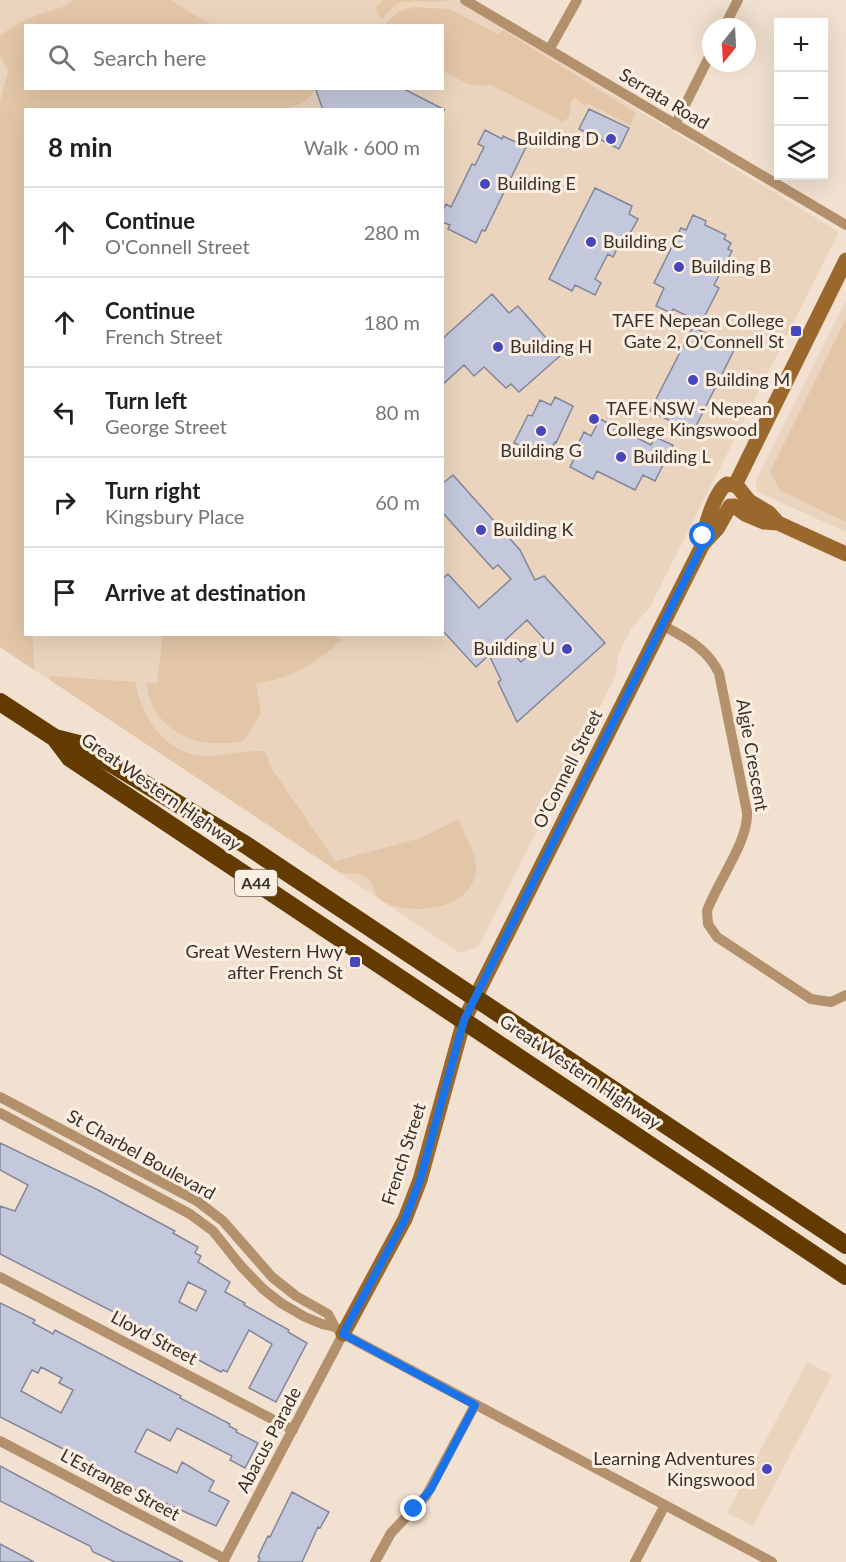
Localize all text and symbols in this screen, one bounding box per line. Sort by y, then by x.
north arrow [702,18,756,72]
map controls [774,18,828,180]
button: + [774,18,828,72]
search box [24,24,444,90]
icon: search [45,41,78,74]
text: Search here [93,44,206,71]
street label: Serrata Road [616,63,713,134]
button: − [774,72,828,126]
button: layers [774,126,828,180]
place label: Building D [517,127,599,149]
text: 8 min [48,131,112,163]
marker: Building D [604,132,618,146]
text: Walk · 600 m [304,135,420,159]
place label: Building E [497,172,576,194]
marker: Building E [478,177,492,191]
text: Continue [105,207,195,234]
icon: ahead [48,216,81,249]
text: 280 m [364,220,420,244]
place label: Building C [603,230,684,252]
text: O'Connell Street [105,234,250,258]
marker: Building C [584,235,598,249]
place label: Building B [691,255,771,277]
marker: Building B [672,260,686,274]
text: Continue [105,297,195,324]
icon: ahead [48,306,81,339]
place label: TAFE Nepean College Gate 2, O'Connell St [612,309,785,352]
text: 180 m [364,310,420,334]
text: French Street [105,324,223,348]
marker: TAFE Nepean College Gate 2, O'Connell St [789,324,803,338]
place label: Building H [510,335,592,357]
marker: Building H [491,340,505,354]
place label: Building M [705,368,790,390]
marker: Building M [686,373,700,387]
text: Turn left [105,387,187,414]
icon: left [48,396,81,429]
place label: TAFE NSW - Nepean College Kingswood [606,397,772,440]
text: 80 m [375,400,420,424]
marker: TAFE NSW - Nepean College Kingswood [587,412,601,426]
text: George Street [105,414,227,438]
marker: Building G [534,424,548,438]
place label: Building G [500,439,582,461]
place label: Building L [633,445,711,467]
marker: Building L [614,450,628,464]
text: Turn right [105,477,200,504]
icon: right [48,486,81,519]
text: 60 m [375,490,420,514]
text: Kingsbury Place [105,504,244,528]
place label: Building K [493,518,573,540]
route start [689,522,715,548]
marker: Building K [474,523,488,537]
icon: arrive [48,576,81,609]
text: Arrive at destination [105,579,306,606]
place label: Building U [473,637,555,659]
marker: Building U [560,642,574,656]
street label: Algie Crescent [732,697,774,813]
street label: O'Connell Street [528,705,607,832]
street label: Great Western Highway [78,728,246,855]
road number: A44 [235,870,277,896]
place label: Great Western Hwy after French St [186,940,344,983]
marker: Great Western Hwy after French St [348,955,362,969]
street label: Great Western Highway [496,1009,666,1134]
street label: French Street [376,1099,430,1207]
street label: St Charbel Boulevard [64,1104,219,1204]
street label: Lloyd Street [108,1305,202,1369]
street label: Abacus Parade [231,1383,305,1496]
street label: L'Estrange Street [57,1443,184,1525]
place label: Learning Adventures Kingswood [593,1447,755,1490]
marker: Learning Adventures Kingswood [760,1462,774,1476]
route end [400,1495,426,1521]

